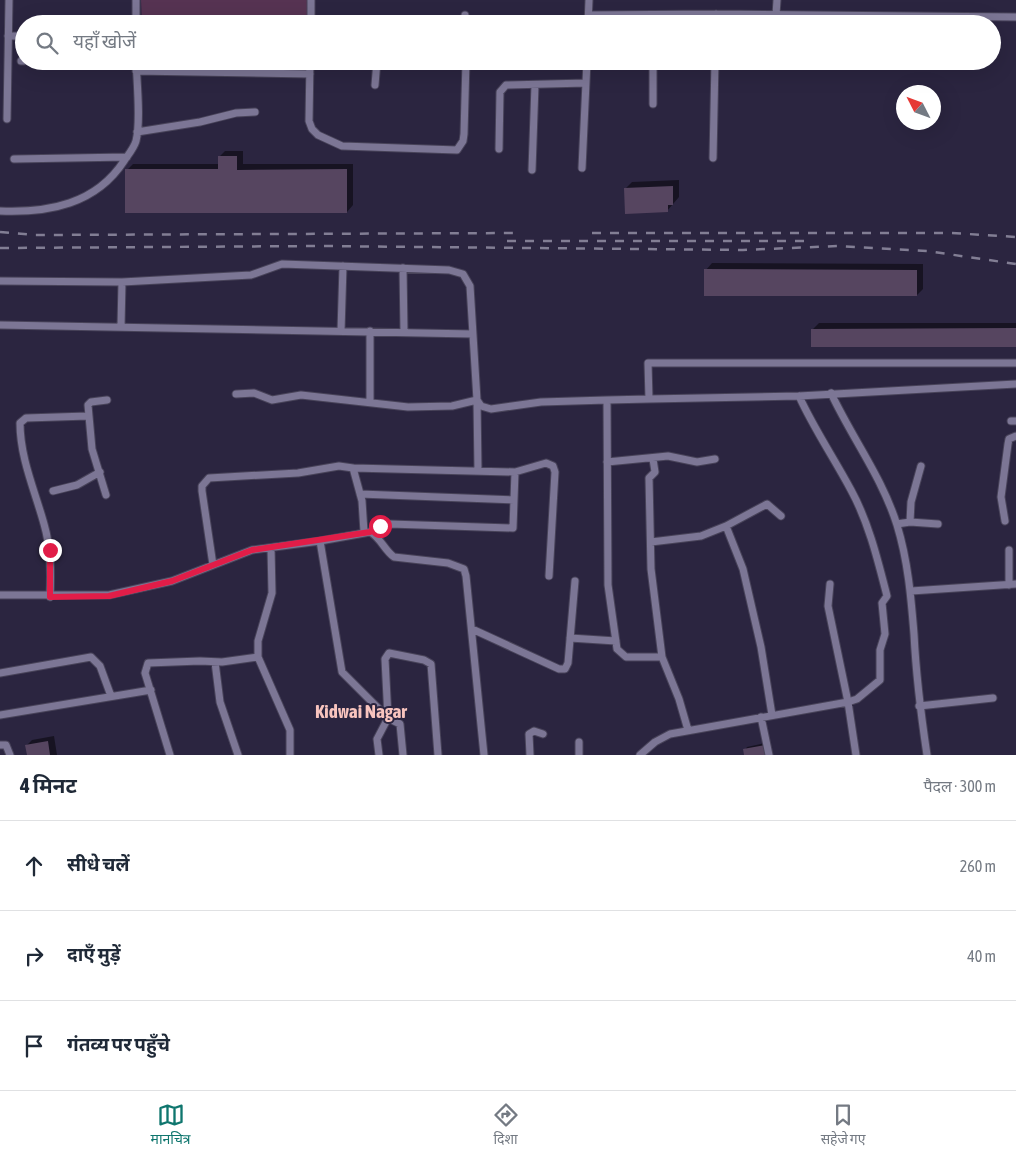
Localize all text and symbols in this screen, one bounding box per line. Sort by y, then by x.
search box [15,15,1001,70]
icon: search [33,29,61,57]
text: यहाँ खोजें [73,30,136,52]
north arrow [896,85,941,130]
route start [369,515,392,538]
route end [39,539,62,562]
district label: Kidwai Nagar [315,700,407,722]
text: 4 मिनट [20,773,77,797]
text: पैदल · 300 m [923,777,996,795]
icon: ahead [20,852,48,880]
text: सीधे चलें [67,853,130,875]
text: 260 m [960,857,996,875]
icon: right [20,942,48,970]
text: दाएँ मुड़ें [67,943,121,965]
text: 40 m [967,947,996,965]
icon: arrive [20,1032,48,1060]
text: गंतव्य पर पहुँचे [67,1033,170,1055]
tab: मानचित्र [151,1101,191,1150]
tab: दिशा [492,1101,520,1150]
tab: सहेजे गए [821,1101,865,1150]

